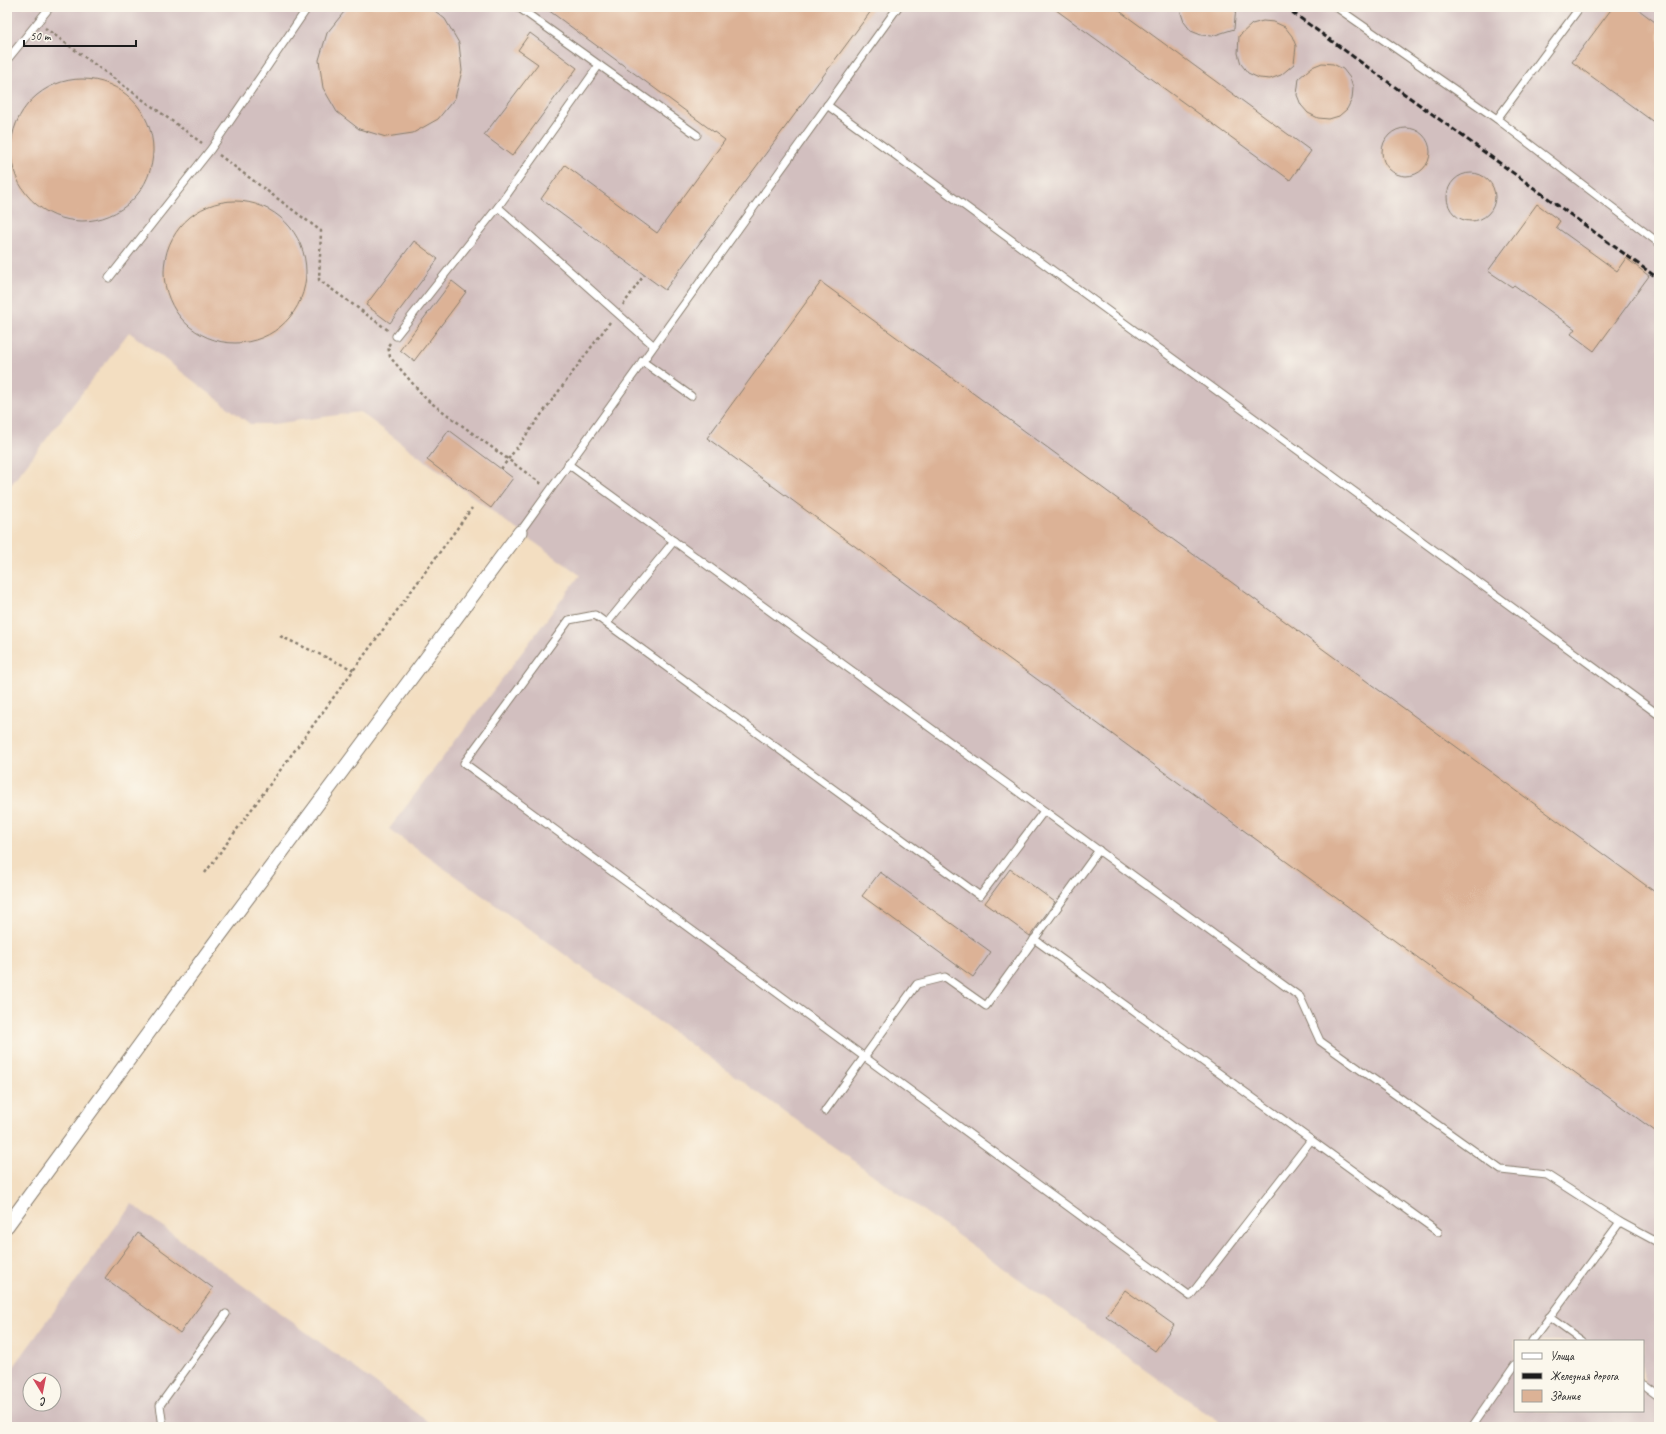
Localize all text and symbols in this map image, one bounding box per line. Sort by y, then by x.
scale bar [24,22,136,48]
text: 50 m [30,28,52,44]
legend [1514,1340,1644,1412]
text: Улица [1550,1348,1575,1364]
text: Железная дорога [1550,1368,1619,1384]
north arrow [22,1372,62,1412]
text: Здание [1550,1388,1581,1404]
text: С [38,1394,48,1409]

